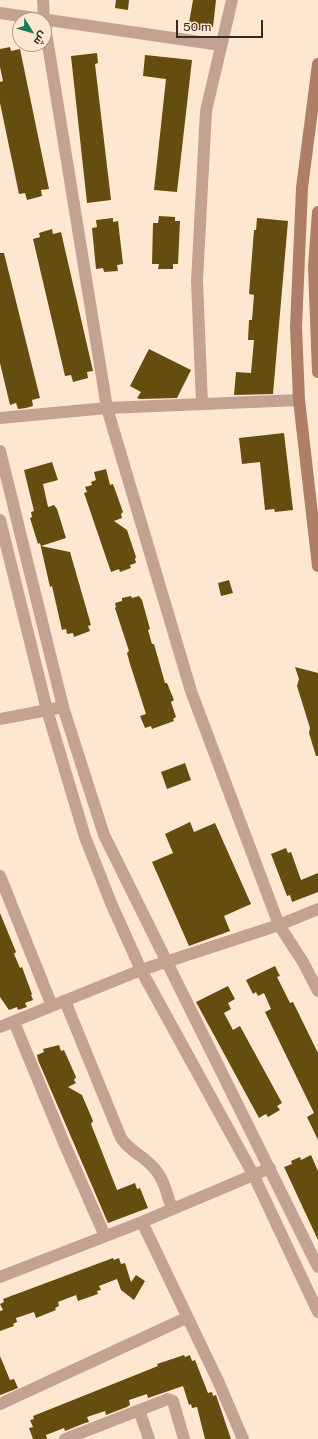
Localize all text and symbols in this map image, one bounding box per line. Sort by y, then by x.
north arrow [12,12,52,52]
scale bar [178,12,265,38]
text: 50 m [183,20,211,34]
text: ش [32,29,50,48]

